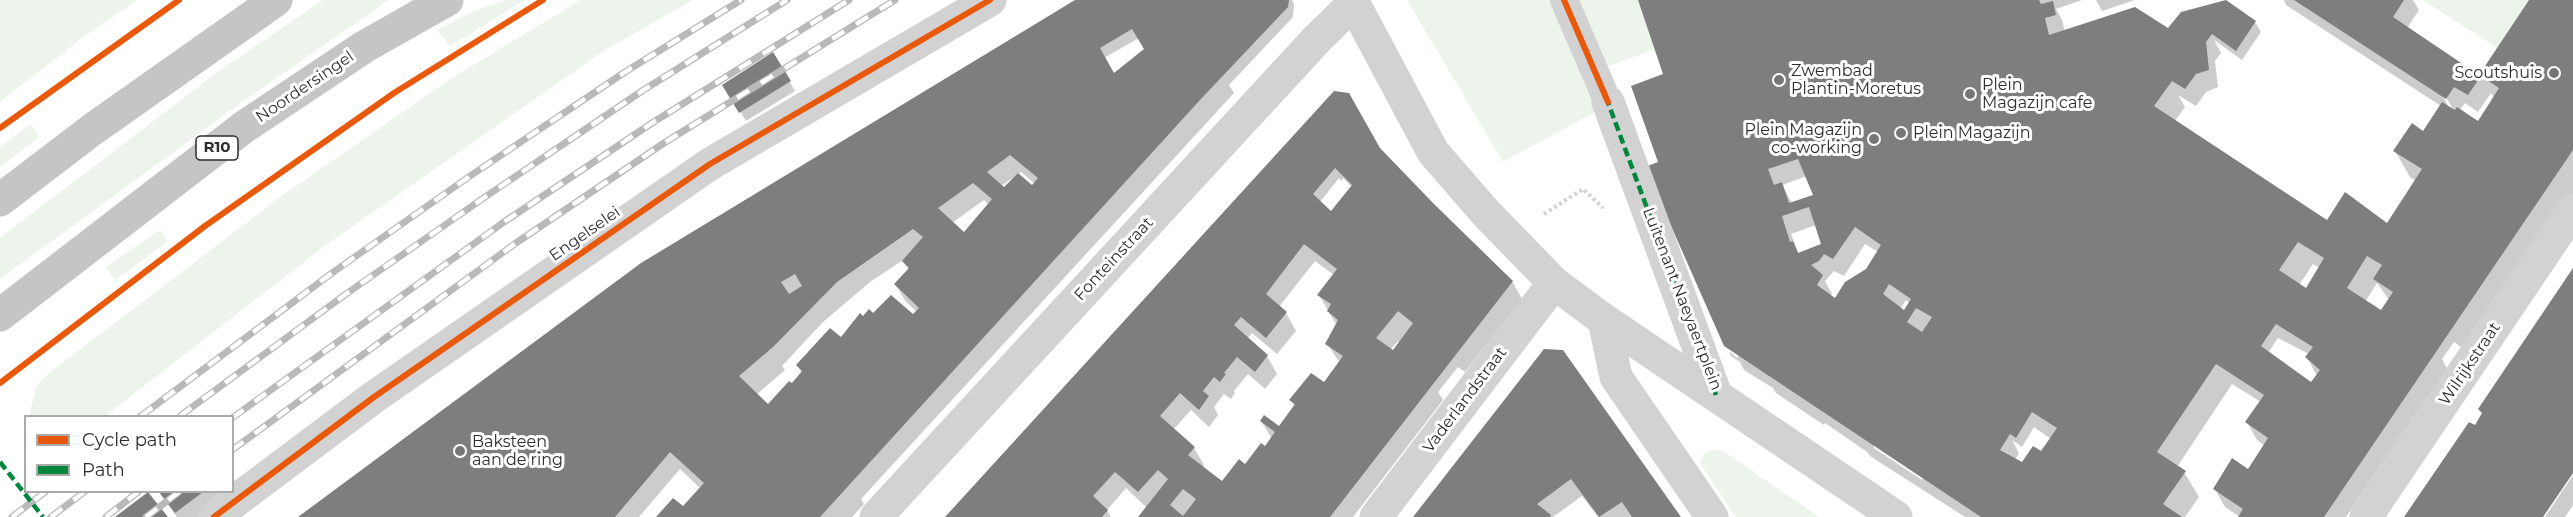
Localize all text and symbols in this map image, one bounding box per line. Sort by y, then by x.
street label: Noordersingel [252,47,358,127]
place label: Zwembad Plantin-Moretus [1791,61,1921,99]
place label: Scoutshuis [2455,63,2542,83]
marker: Scoutshuis [2547,66,2561,80]
marker: Zwembad Plantin-Moretus [1772,73,1786,87]
place label: Plein Magazijn cafe [1982,75,2092,113]
marker: Plein Magazijn cafe [1963,87,1977,101]
place label: Plein Magazijn co-working [1744,120,1862,158]
place label: Plein Magazijn [1913,123,2031,143]
marker: Plein Magazijn [1894,126,1908,140]
marker: Plein Magazijn co-working [1867,132,1881,146]
road number: R10 [196,136,238,160]
street label: Engelselei [546,203,624,265]
street label: Luitenant Naeyaertplein [1638,205,1726,393]
street label: Fonteinstraat [1070,213,1158,305]
street label: Wilrijkstraat [2435,319,2505,409]
street label: Vaderlandstraat [1419,343,1511,457]
legend [24,415,234,493]
text: Cycle path [82,429,177,451]
place label: Baksteen aan de ring [472,432,563,470]
marker: Baksteen aan de ring [453,444,467,458]
text: Path [82,459,125,481]

